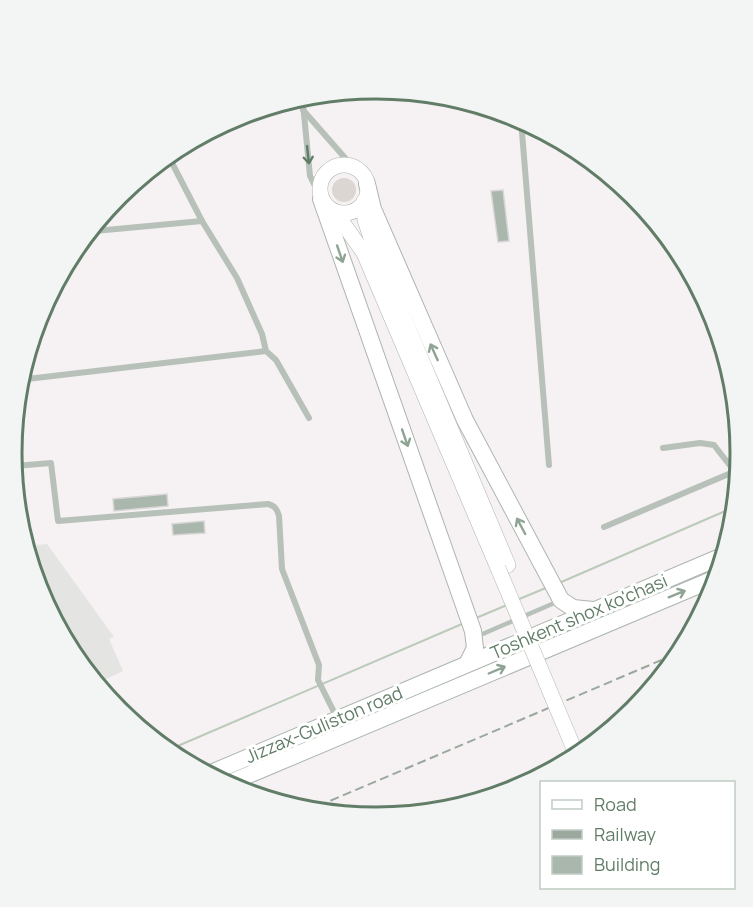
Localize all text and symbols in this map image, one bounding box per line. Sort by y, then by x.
one-way arrow [303,145,314,165]
one-way arrow [336,244,347,263]
one-way arrow [428,343,440,361]
one-way arrow [400,428,411,447]
one-way arrow [515,518,527,535]
street label: Toshkent shox ko'chasi [487,568,671,664]
one-way arrow [667,588,686,599]
one-way arrow [488,664,506,675]
street label: Jizzax-Guliston road [241,680,406,768]
legend [540,781,735,889]
text: Road [594,792,637,816]
text: Railway [594,822,656,846]
text: Building [594,852,660,876]

